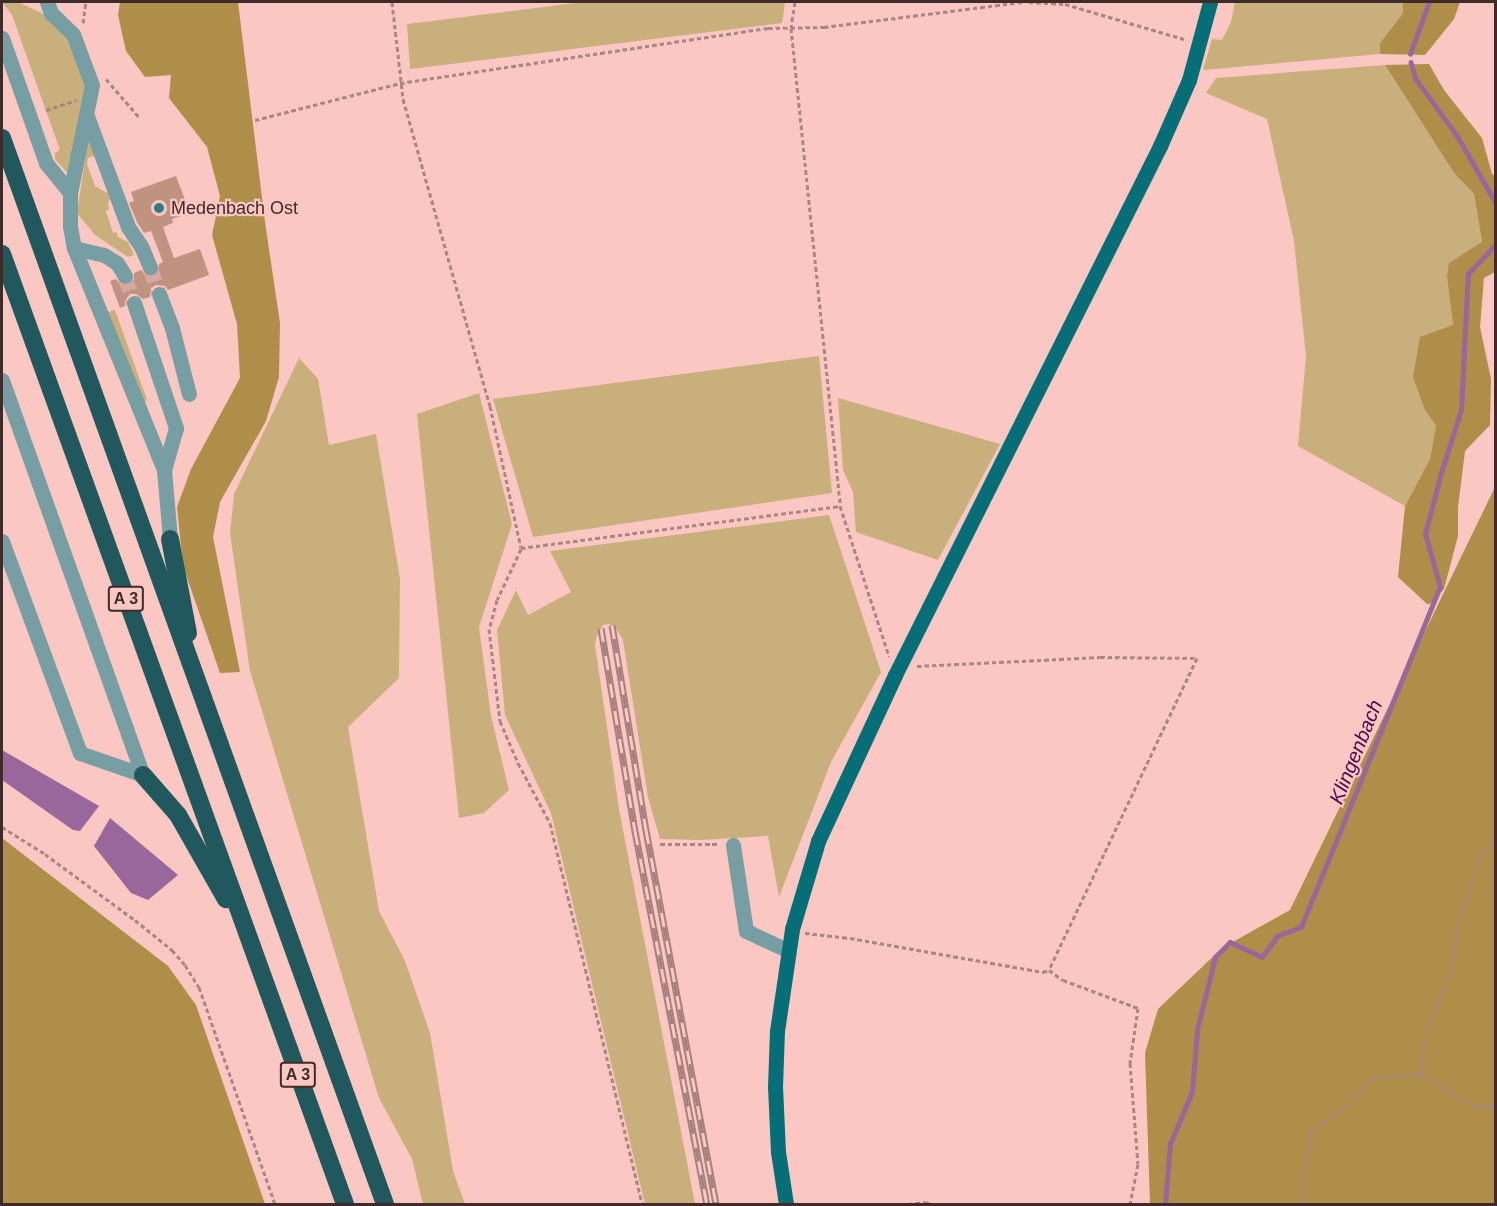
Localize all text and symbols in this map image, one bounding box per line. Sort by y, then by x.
place label: Medenbach Ost [171,197,298,219]
marker: Medenbach Ost [152,201,166,215]
road number: A 3 [106,586,146,612]
water label: Klingenbach [1324,696,1388,808]
road number: A 3 [278,1062,318,1088]

